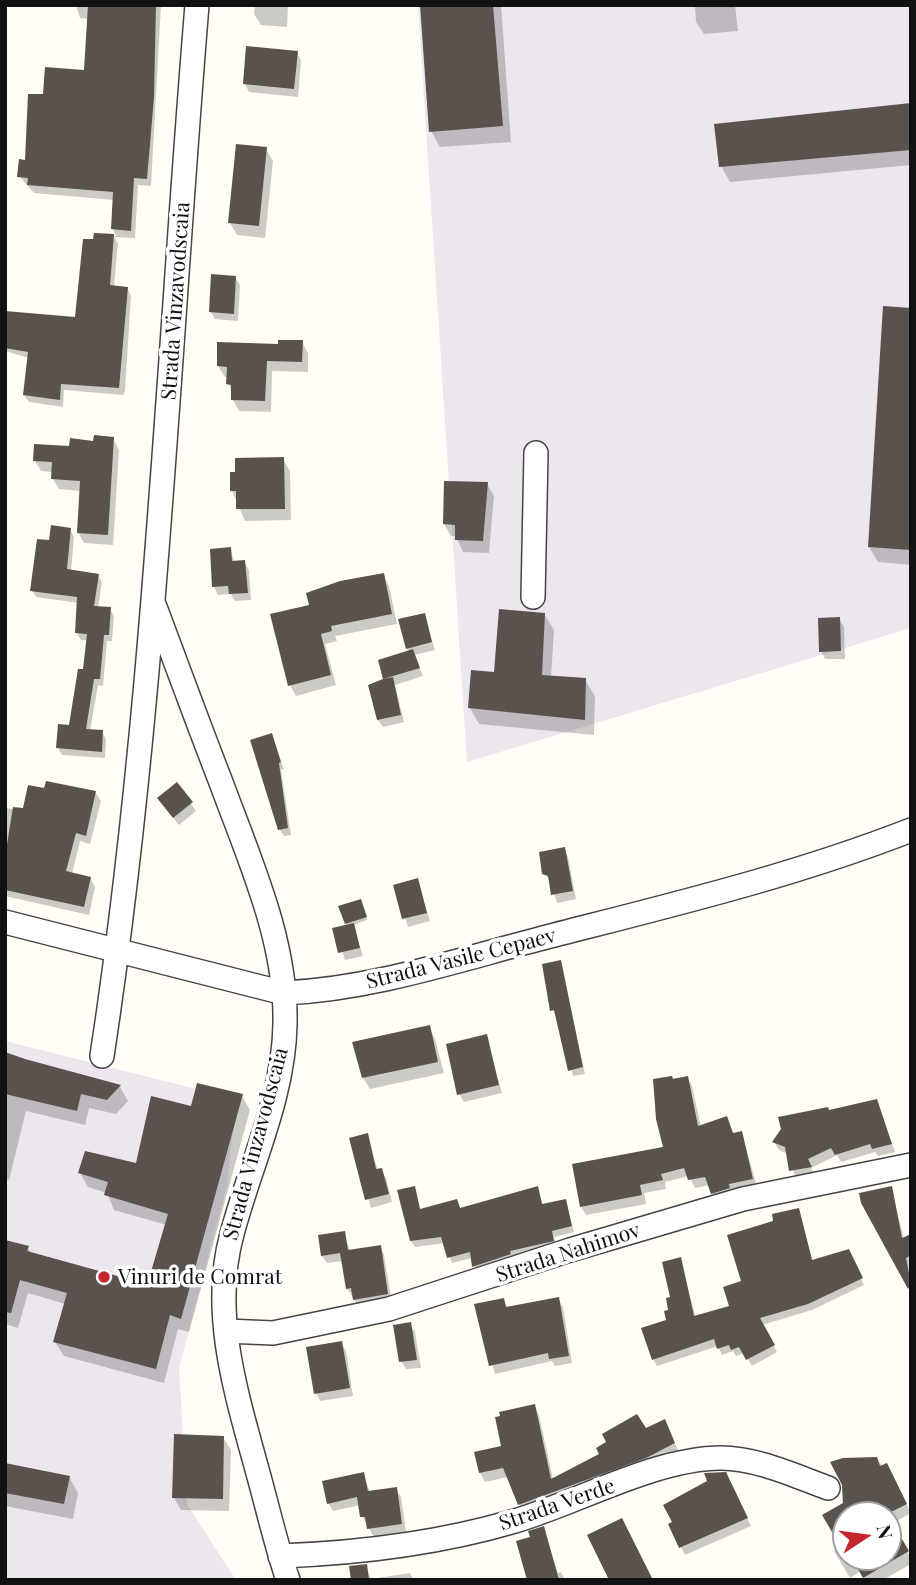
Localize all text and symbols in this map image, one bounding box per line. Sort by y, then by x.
street label: Strada Vinzavodscaia [157,201,195,401]
street label: Strada Vasile Cepaev [364,923,558,995]
street label: Strada Vinzavodscaia [218,1045,294,1243]
street label: Strada Nahimov [493,1218,643,1288]
place label: Vinuri de Comrat [118,1264,282,1290]
marker: Vinuri de Comrat [96,1269,112,1285]
street label: Strada Verde [496,1473,618,1537]
north arrow [832,1501,902,1571]
text: N [871,1522,900,1541]

